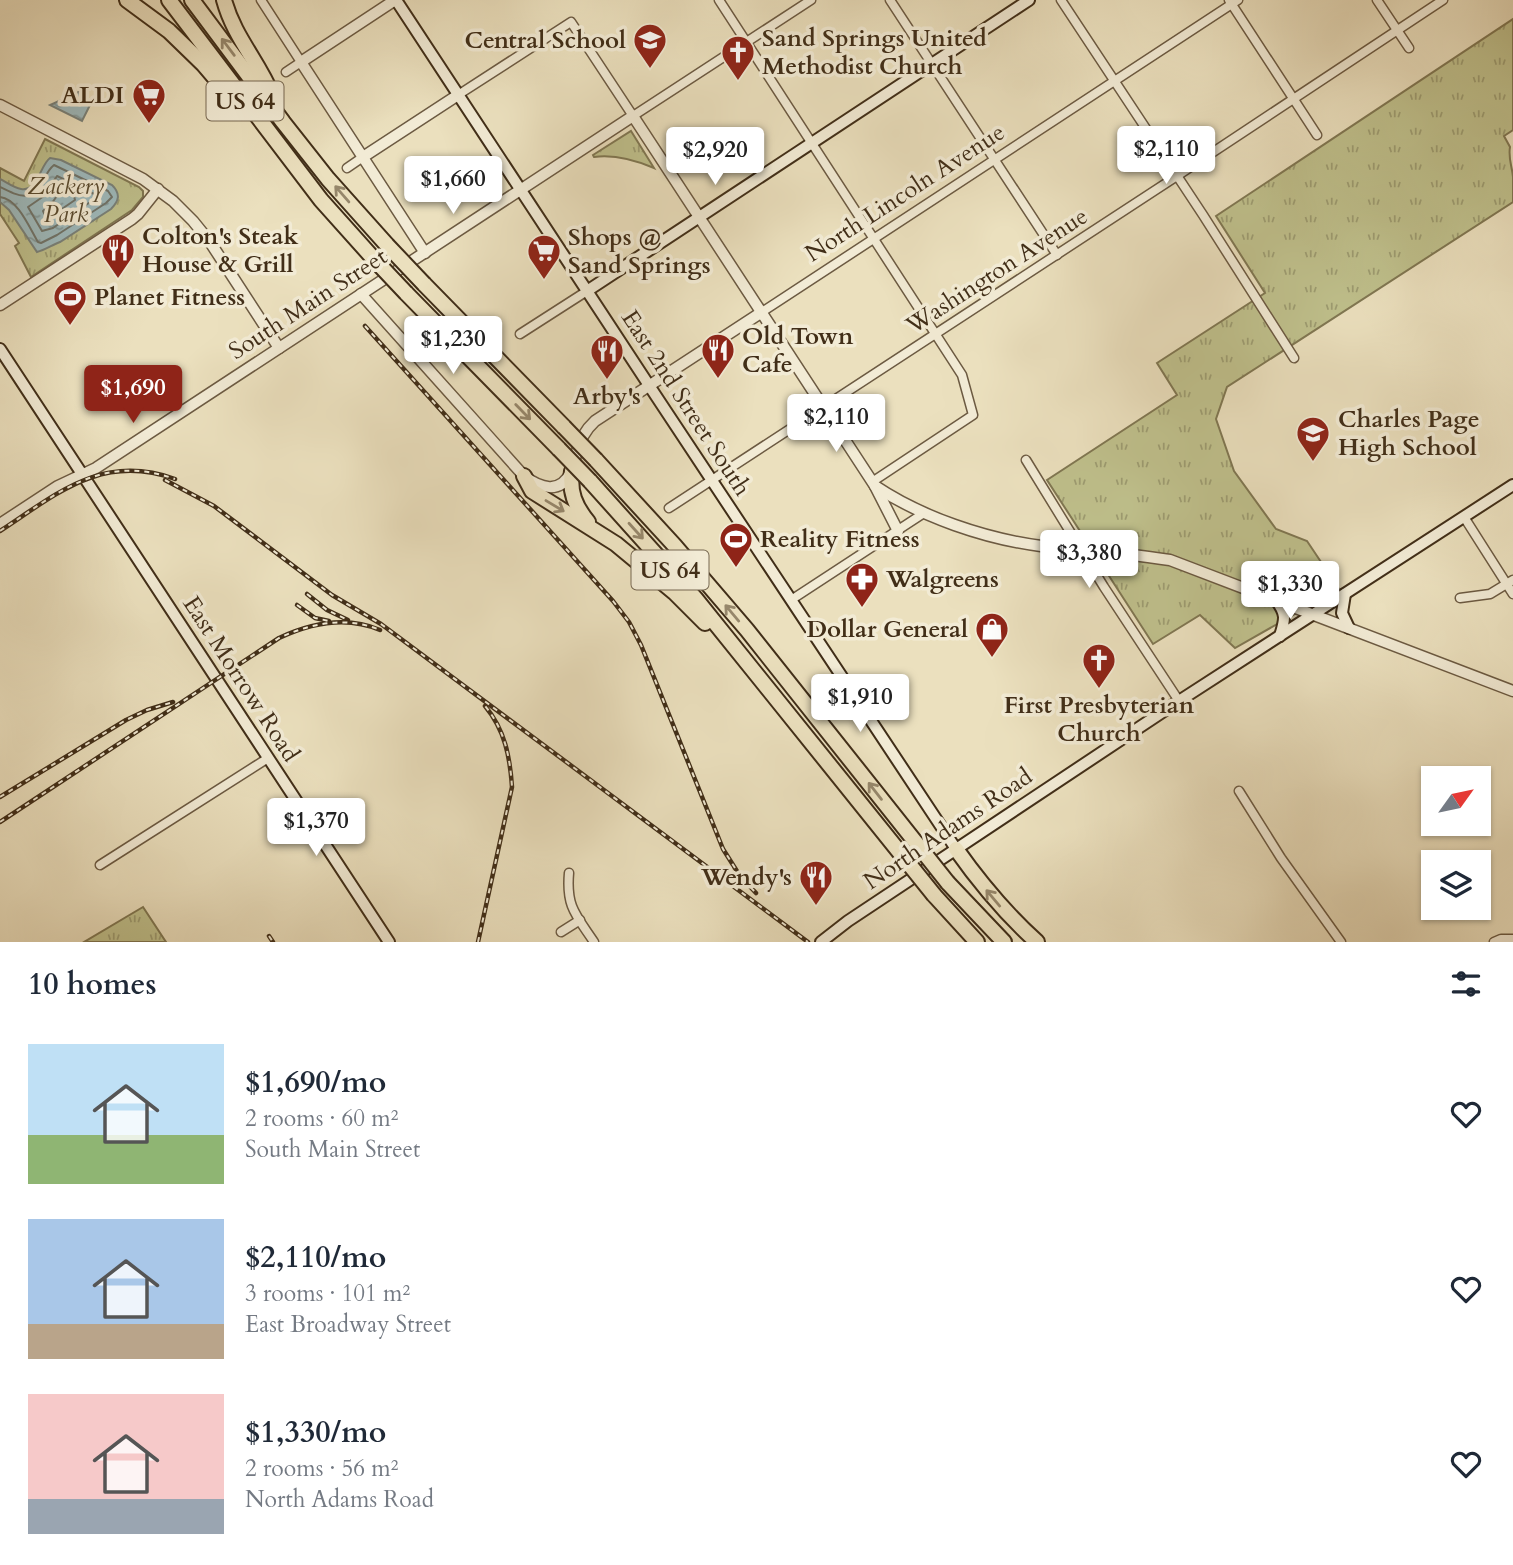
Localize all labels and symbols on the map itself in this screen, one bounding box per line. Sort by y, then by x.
school or university icon: Central School [631,21,669,70]
place label: Sand Springs United Methodist Church [762,22,987,83]
place label: Central School [464,24,626,57]
church icon: Sand Springs United Methodist Church [719,33,757,82]
one-way arrow [220,39,235,57]
supermarket icon: ALDI [130,76,168,125]
place label: ALDI [61,79,124,112]
road number: US 64 [206,82,284,120]
street label: North Lincoln Avenue [799,116,1011,270]
pin: $2,110 [1109,127,1223,186]
pin: $2,920 [658,128,772,187]
pin: $1,660 [396,156,510,216]
park label: Zackery Park [28,170,105,231]
one-way arrow [334,186,350,204]
street label: Washington Avenue [899,200,1094,343]
place label: Colton's Steak House & Grill [142,220,298,281]
place label: Shops @ Sand Springs [568,221,711,282]
restaurant icon: Colton's Steak House & Grill [99,231,137,280]
supermarket icon: Shops @ Sand Springs [525,232,563,281]
street label: South Main Street [222,240,394,368]
sports icon: Planet Fitness [51,278,89,327]
place label: Planet Fitness [94,281,245,314]
street label: East 2nd Street South [613,304,759,502]
pin: $1,230 [396,316,510,376]
place label: Old Town Cafe [742,320,854,381]
restaurant icon: Old Town Cafe [699,331,737,380]
restaurant icon: Arby's [588,332,626,381]
pin: $1,690 [76,366,190,425]
place label: Arby's [573,380,641,413]
pin: $2,110 [779,394,893,454]
one-way arrow [514,403,531,420]
place label: Charles Page High School [1338,403,1480,464]
school or university icon: Charles Page High School [1294,414,1332,463]
one-way arrow [545,500,565,514]
sports icon: Reality Fitness [717,520,755,569]
one-way arrow [627,522,644,539]
place label: Reality Fitness [760,523,920,556]
pin: $3,380 [1032,530,1146,590]
road number: US 64 [632,550,708,590]
pharmacy icon: Walgreens [843,560,881,609]
pin: $1,330 [1233,562,1347,621]
place label: Walgreens [885,563,999,596]
street label: East Morrow Road [175,590,307,769]
one-way arrow [725,605,740,623]
shop icon: Dollar General [973,610,1011,659]
place label: Dollar General [806,613,968,646]
church icon: First Presbyterian Church [1080,641,1118,690]
pin: $1,910 [803,674,917,734]
place label: First Presbyterian Church [1004,689,1195,750]
street label: North Adams Road [857,760,1039,898]
north arrow [1421,766,1491,836]
one-way arrow [867,782,882,800]
pin: $1,370 [259,798,373,858]
restaurant icon: Wendy's [797,858,835,907]
place label: Wendy's [700,861,792,894]
one-way arrow [985,890,1001,908]

